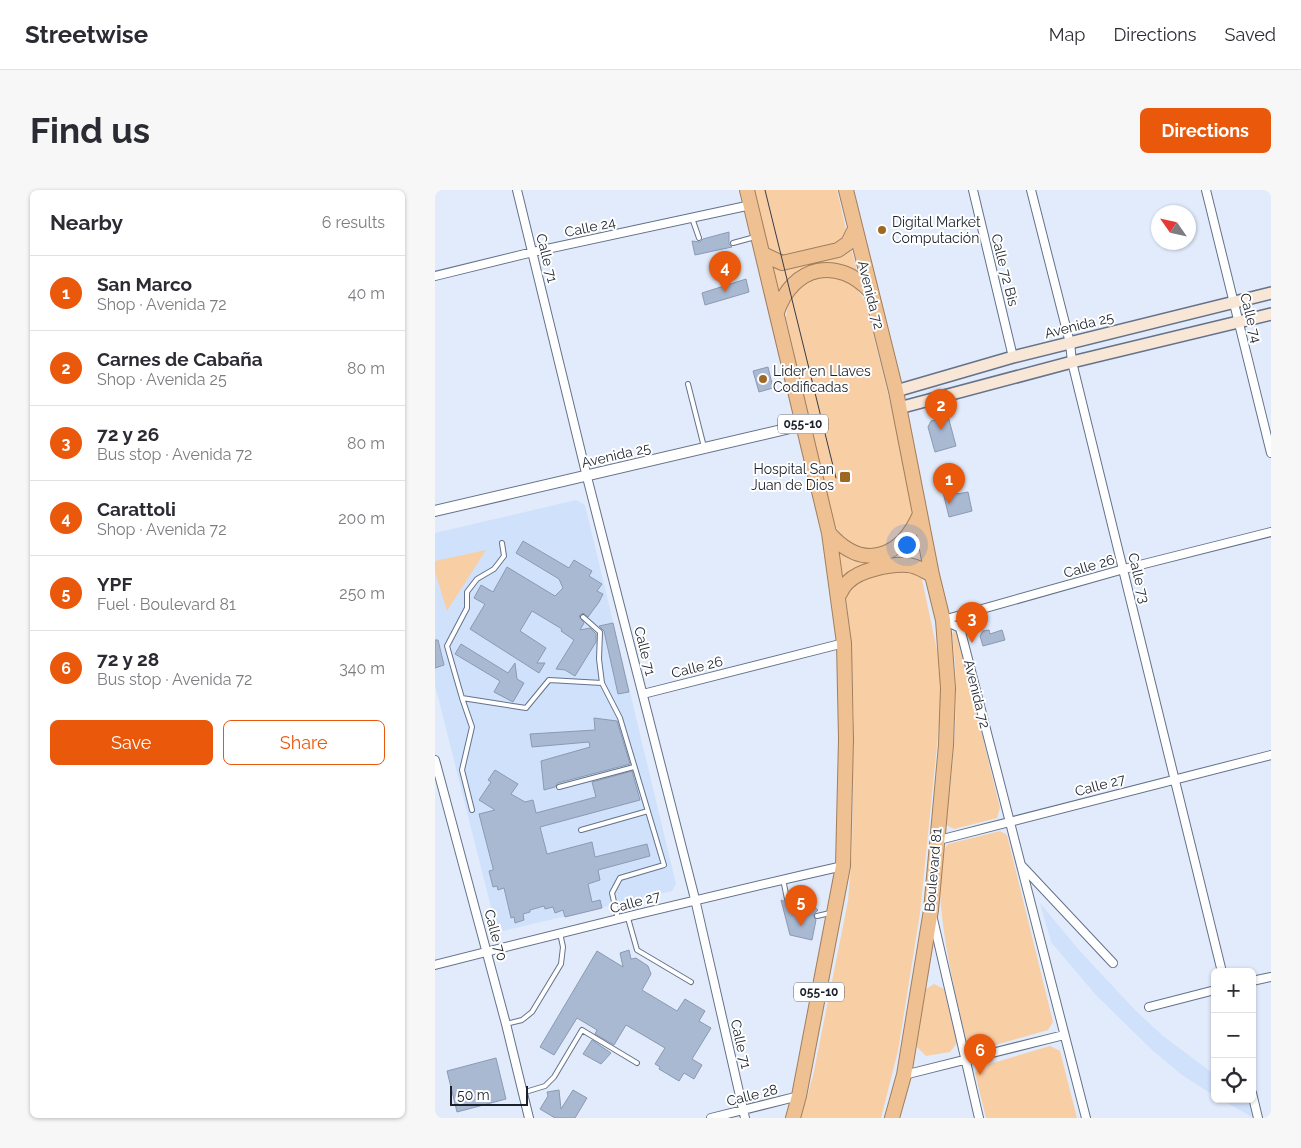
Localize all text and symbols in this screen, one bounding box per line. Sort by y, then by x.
text: Streetwise [25,20,148,49]
text: Map [1049,24,1085,45]
text: Directions [1113,24,1197,45]
text: Saved [1225,24,1276,45]
button: Directions [1140,108,1271,153]
text: Find us [30,110,150,151]
north arrow [1151,205,1196,250]
text: Nearby [50,210,123,235]
text: 6 results [322,213,385,232]
street label: Calle 24 [563,214,617,240]
place label: Digital Market Computación [892,214,981,246]
marker: Digital Market Computación [876,224,888,236]
street label: Calle 71 [533,232,561,284]
street label: Calle 72 Bis [988,232,1022,308]
pin: 4 [709,251,741,292]
street label: Avenida 72 [855,259,887,331]
text: San Marco [97,273,192,295]
text: 1 [62,284,70,303]
text: 40 m [348,284,385,303]
street label: Calle 74 [1237,291,1265,345]
text: Shop · Avenida 72 [97,295,227,314]
street label: Avenida 25 [1043,309,1115,341]
text: Carnes de Cabaña [97,348,263,370]
text: 2 [61,359,71,378]
text: 80 m [347,359,385,378]
place label: Lider en Llaves Codificadas [773,363,871,395]
text: Shop · Avenida 25 [97,370,227,389]
marker: Lider en Llaves Codificadas [757,373,769,385]
pin: 2 [925,389,957,430]
road number: 055-10 [778,414,828,433]
text: 72 y 26 [97,423,159,445]
text: 3 [62,434,70,453]
text: 80 m [347,434,385,453]
street label: Avenida 25 [580,439,652,471]
text: Bus stop · Avenida 72 [97,445,252,464]
place label: Hospital San Juan de Dios [751,461,834,493]
pin: 1 [933,463,965,504]
marker: Hospital San Juan de Dios [838,470,852,484]
text: Carattoli [97,498,176,520]
text: 4 [61,509,71,528]
text: 200 m [338,509,385,528]
text: Shop · Avenida 72 [97,520,227,539]
your location [894,532,920,558]
street label: Calle 26 [1062,551,1116,581]
street label: Calle 73 [1125,551,1153,605]
text: YPF [97,573,132,595]
text: 5 [62,584,70,603]
text: 250 m [339,584,385,603]
text: Fuel · Boulevard 81 [97,595,236,614]
pin: 3 [956,602,988,643]
street label: Calle 71 [631,625,659,677]
text: 72 y 28 [97,648,159,670]
street label: Calle 26 [670,653,724,681]
street label: Avenida 72 [961,658,993,730]
text: 6 [61,659,71,678]
text: 340 m [339,659,385,678]
text: Bus stop · Avenida 72 [97,670,252,689]
button: Save [50,720,213,765]
button: Share [223,720,385,765]
street label: Calle 27 [1073,770,1127,799]
street label: Boulevard 81 [921,827,945,913]
pin: 5 [785,885,817,926]
street label: Calle 27 [608,887,662,916]
street label: Calle 70 [481,908,511,962]
map controls [1211,968,1256,1103]
button: + [1211,968,1256,1013]
road number: 055-10 [794,982,844,1002]
button: − [1211,1013,1256,1058]
street label: Calle 71 [728,1018,754,1070]
pin: 6 [964,1034,996,1075]
button: locate [1211,1058,1256,1103]
street label: Calle 28 [725,1081,779,1109]
scale bar [450,1083,527,1106]
text: 50 m [457,1087,490,1103]

